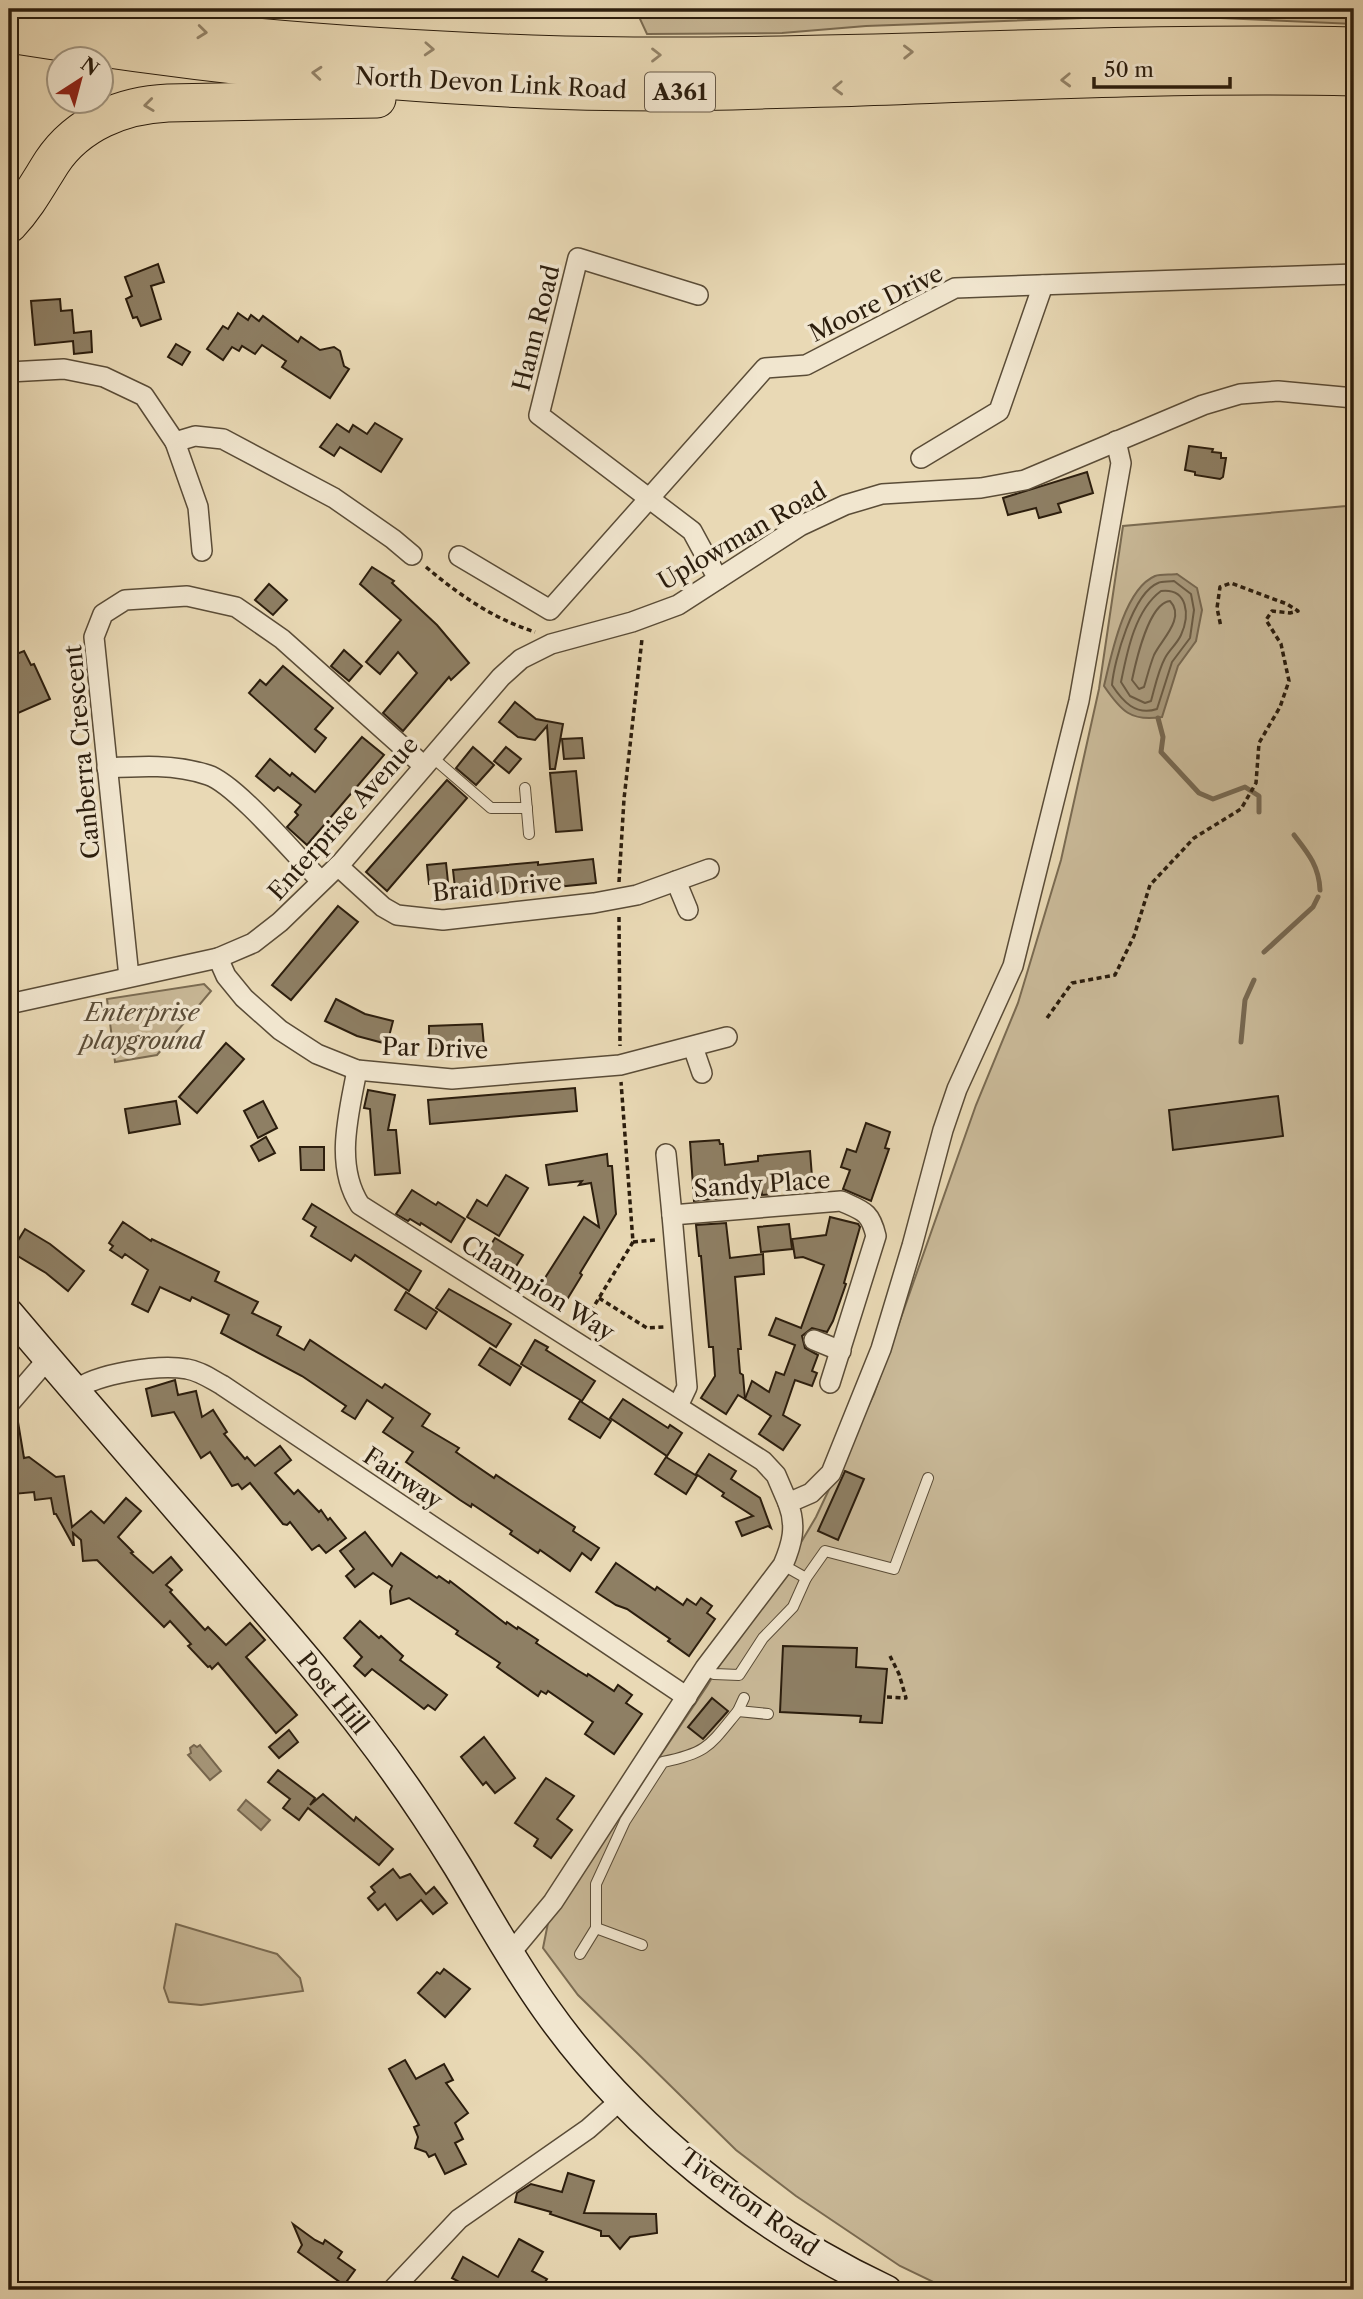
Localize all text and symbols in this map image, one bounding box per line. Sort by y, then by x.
one-way arrow [196,24,208,39]
one-way arrow [424,41,435,56]
one-way arrow [903,44,914,59]
north arrow [46,46,116,116]
scale bar [1094,46,1230,90]
one-way arrow [652,47,662,63]
text: N [76,52,103,81]
text: 50 m [1104,57,1154,82]
street label: North Devon Link Road [354,61,628,105]
one-way arrow [312,66,323,81]
road number: A361 [645,72,715,111]
one-way arrow [1060,73,1071,88]
one-way arrow [832,80,843,95]
one-way arrow [143,97,155,112]
street label: Moore Drive [804,258,948,348]
street label: Hann Road [506,262,566,394]
street label: Uplowman Road [653,476,832,596]
street label: Canberra Crescent [58,643,106,860]
street label: Enterprise Avenue [262,730,424,906]
street label: Braid Drive [431,867,563,907]
park label: Enterprise playground [76,998,206,1055]
street label: Par Drive [381,1032,489,1064]
street label: Sandy Place [693,1165,831,1203]
street label: Champion Way [456,1229,621,1347]
street label: Fairway [358,1441,449,1515]
street label: Post Hill [291,1646,375,1740]
street label: Tiverton Road [674,2142,824,2262]

